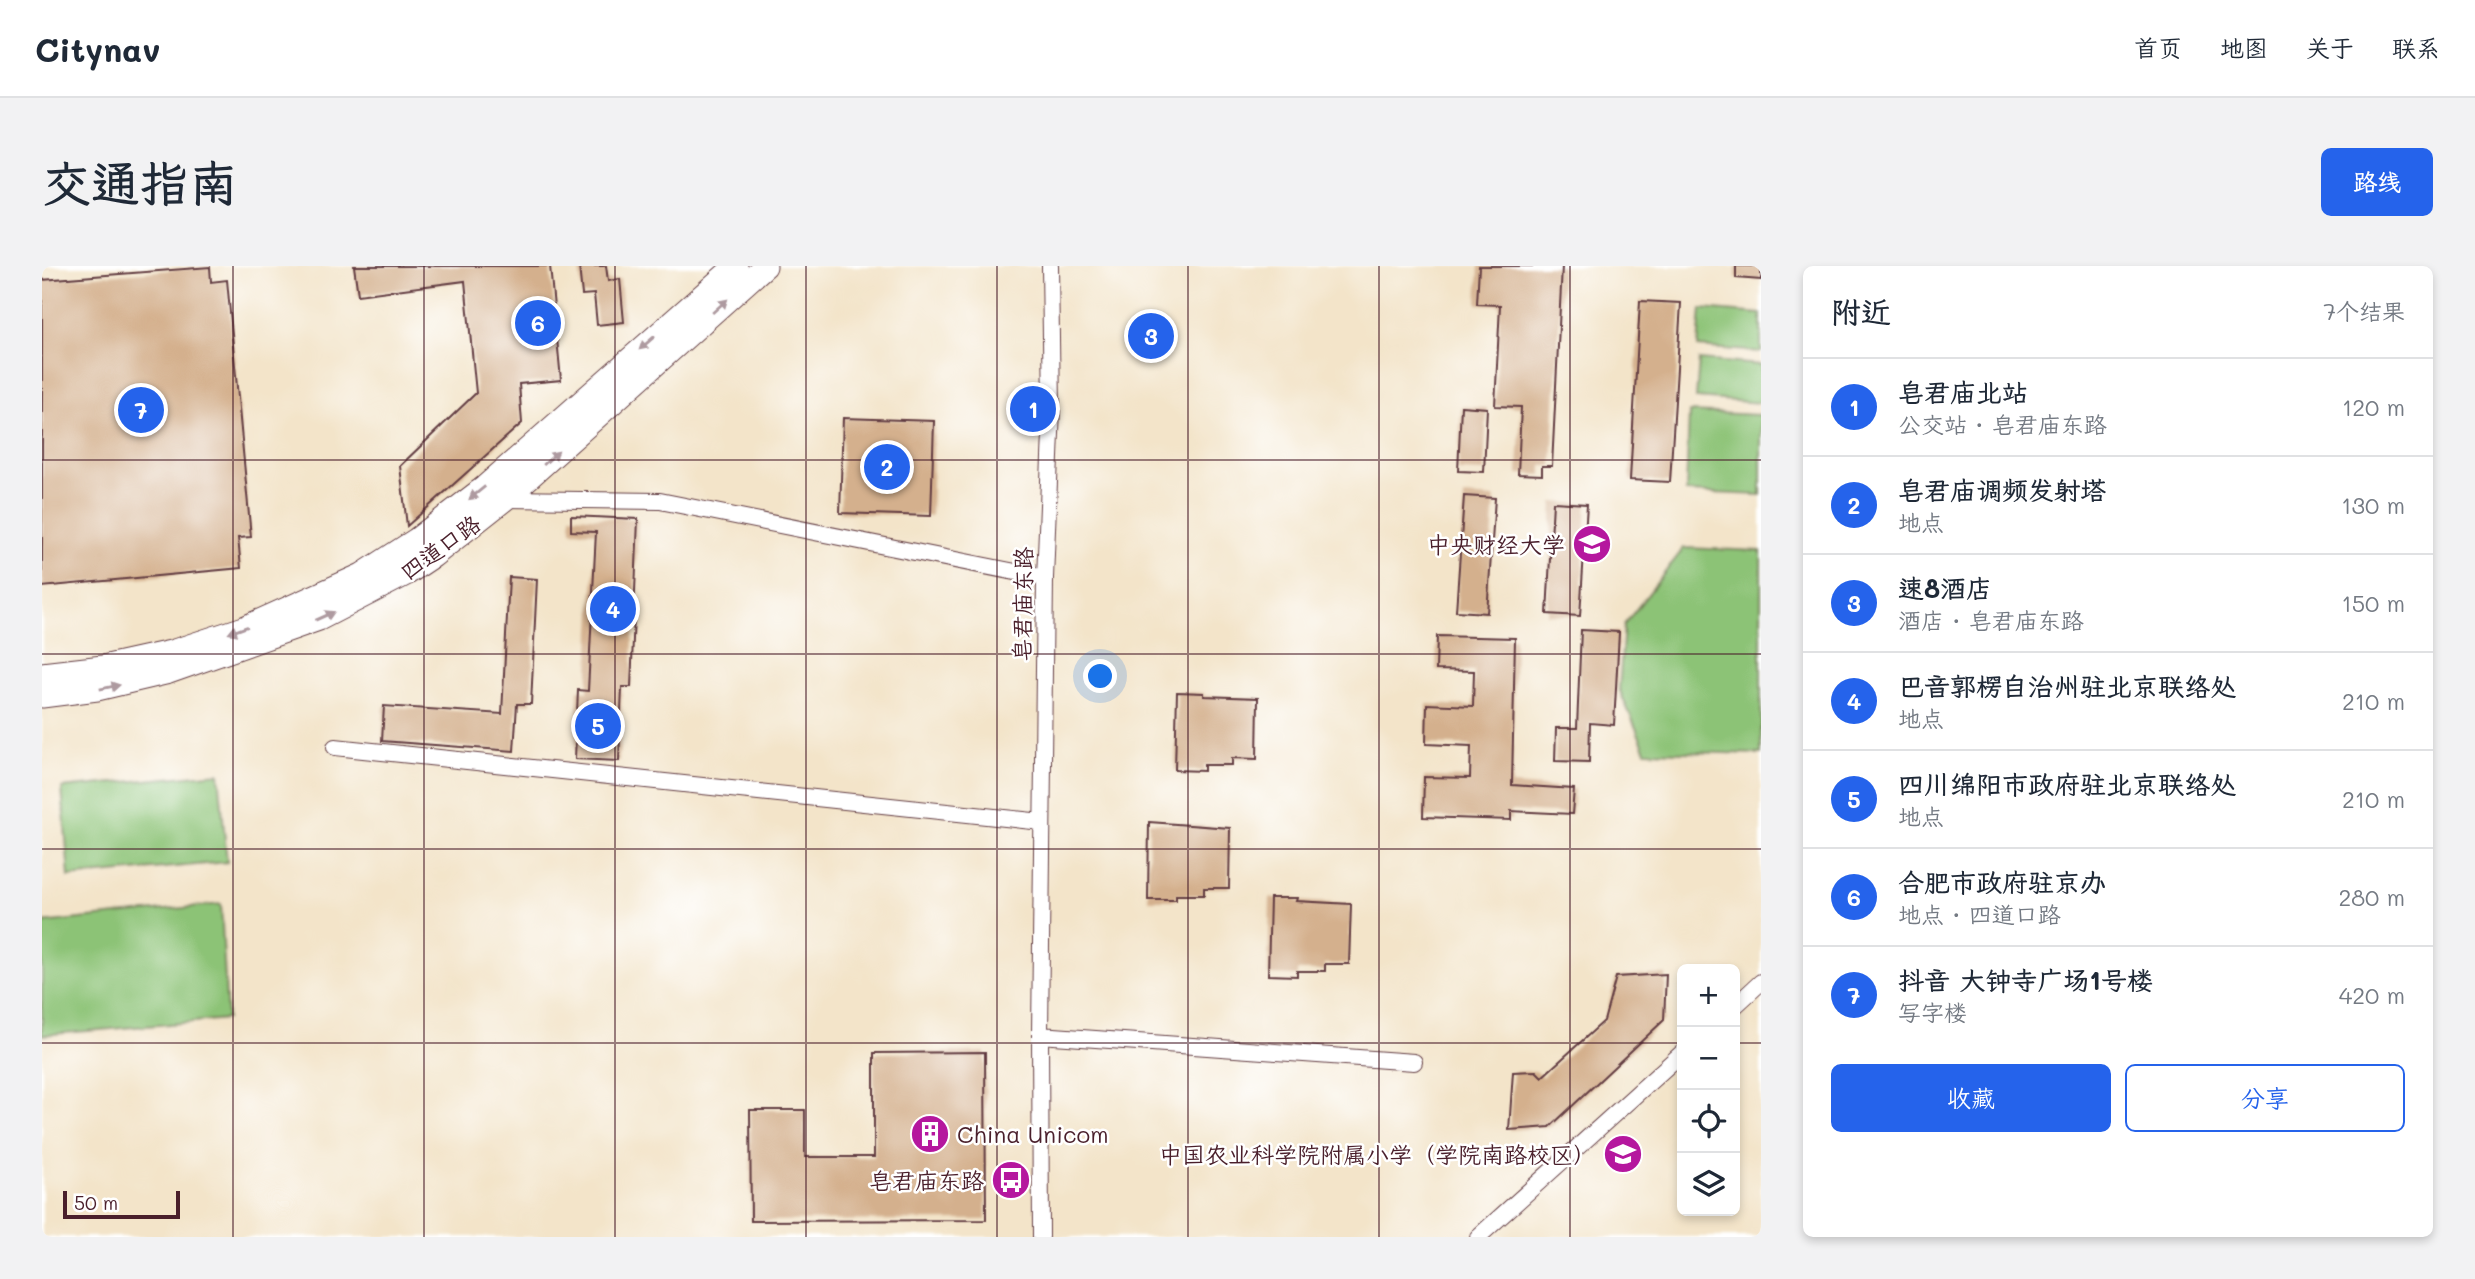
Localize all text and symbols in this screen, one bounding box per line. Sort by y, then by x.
text: Citynav [35,27,160,70]
text: 首页 [2134,32,2182,63]
text: 地图 [2220,32,2268,63]
text: 关于 [2306,32,2354,63]
text: 联系 [2392,32,2440,63]
button: 路线 [2321,148,2433,216]
text: 交通指南 [42,150,238,213]
text: 附近 [1831,291,1891,331]
text: 7个结果 [2323,296,2405,326]
pin: 6 [515,297,561,349]
one-way arrow [711,298,729,314]
pin: 3 [1128,310,1174,362]
one-way arrow [639,335,656,350]
text: 皂君庙北站 [1898,375,2028,409]
pin: 1 [1010,383,1056,435]
pin: 7 [118,384,164,436]
text: 1 [1849,392,1859,422]
text: 120 m [2342,392,2405,422]
text: 公交站 · 皂君庙东路 [1898,409,2107,439]
pin: 2 [864,441,910,493]
one-way arrow [542,450,560,466]
text: 皂君庙调频发射塔 [1898,473,2106,507]
one-way arrow [468,486,486,501]
text: 2 [1848,490,1860,520]
text: 130 m [2341,490,2405,520]
text: 地点 [1898,507,1944,537]
street label: 四道口路 [394,508,486,586]
school or university icon: 中央财经大学 [1571,523,1613,565]
place label: 中央财经大学 [1427,529,1565,559]
street label: 皂君庙东路 [1006,546,1038,662]
text: 速8酒店 [1898,571,1992,605]
pin: 4 [590,583,636,635]
text: 3 [1847,588,1861,618]
text: 150 m [2341,588,2405,618]
text: 酒店 · 皂君庙东路 [1898,605,2084,635]
one-way arrow [315,610,336,621]
one-way arrow [227,625,248,636]
your location [1083,659,1117,693]
text: 巴音郭楞自治州驻北京联络处 [1898,669,2236,703]
one-way arrow [99,681,121,692]
text: 4 [1847,686,1861,716]
text: 210 m [2342,686,2405,716]
pin: 5 [575,700,621,752]
text: 地点 [1898,703,1944,733]
text: 四川绵阳市政府驻北京联络处 [1898,767,2236,801]
text: 5 [1847,784,1861,814]
text: 210 m [2342,784,2405,814]
text: 地点 [1898,801,1944,831]
text: 合肥市政府驻京办 [1898,865,2106,899]
text: 6 [1847,882,1861,912]
text: 280 m [2338,882,2405,912]
text: 地点 · 四道口路 [1898,899,2061,929]
text: 抖音 大钟寺广场1号楼 [1898,963,2153,997]
map controls [1677,964,1740,1216]
button: + [1677,964,1740,1027]
text: 7 [1848,980,1860,1010]
text: 420 m [2339,980,2405,1010]
text: 写字楼 [1898,997,1967,1027]
button: − [1677,1027,1740,1090]
button: 收藏 [1831,1064,2111,1132]
button: 分享 [2125,1064,2405,1132]
button: locate [1677,1090,1740,1153]
building icon: China Unicom [909,1113,951,1155]
place label: China Unicom [957,1119,1108,1149]
school or university icon: 中国农业科学院附属小学（学院南路校区） [1602,1133,1644,1175]
place label: 中国农业科学院附属小学（学院南路校区） [1159,1139,1596,1169]
button: layers [1677,1153,1740,1216]
bus stop icon: 皂君庙东路 [990,1159,1032,1201]
place label: 皂君庙东路 [869,1165,984,1195]
scale bar [63,1188,180,1220]
text: 50 m [74,1190,118,1215]

